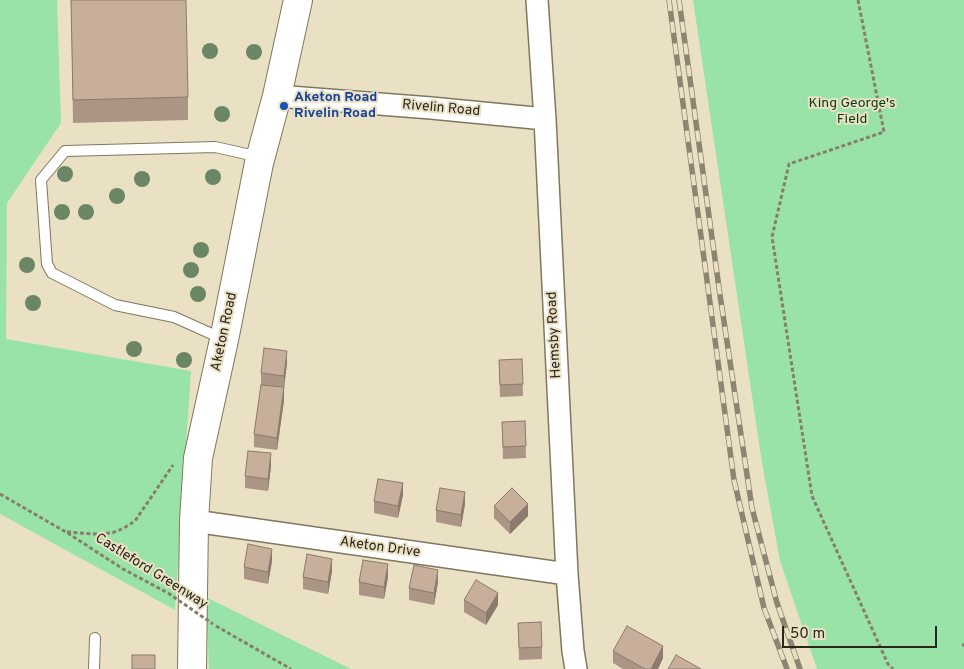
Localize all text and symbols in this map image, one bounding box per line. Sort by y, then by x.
place label: Aketon Road Rivelin Road [294,90,377,122]
park label: King George's Field [808,96,896,128]
street label: Rivelin Road [401,97,481,121]
marker: Aketon Road Rivelin Road [278,100,290,112]
street label: Aketon Road [208,291,242,373]
street label: Hemsby Road [544,291,566,379]
street label: Castleford Greenway [92,531,210,613]
street label: Aketon Drive [339,534,421,562]
scale bar [784,616,939,648]
text: 50 m [790,625,825,644]

